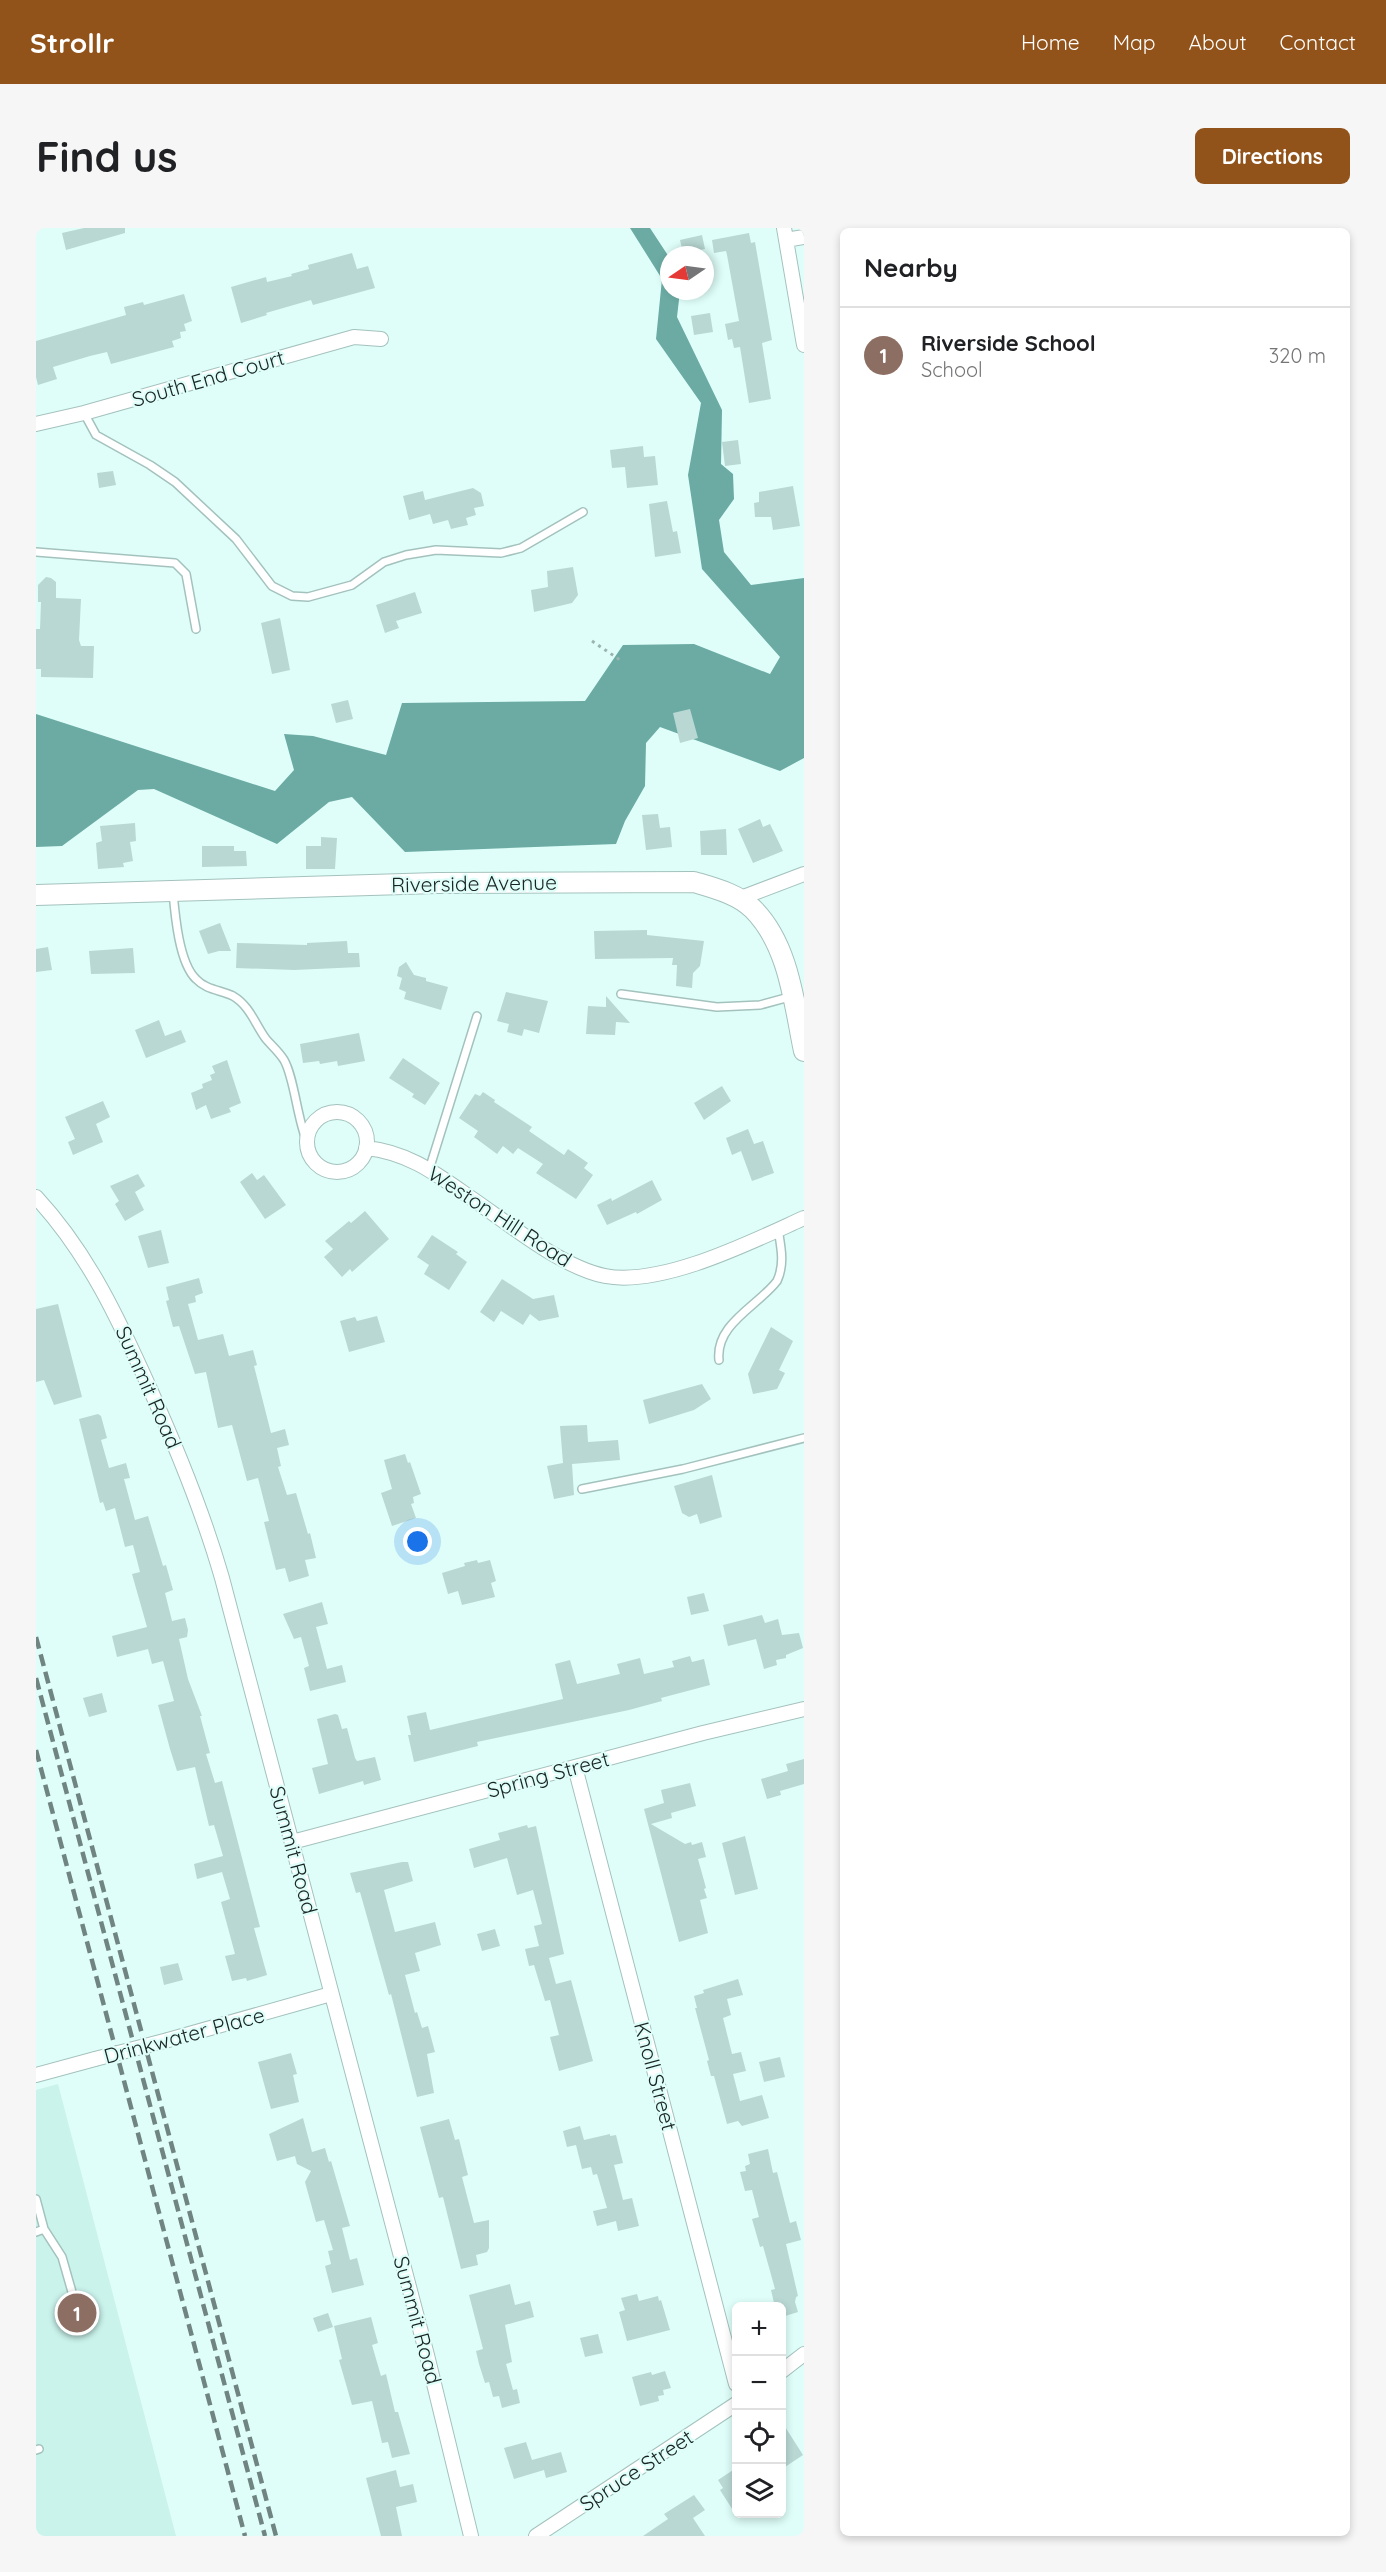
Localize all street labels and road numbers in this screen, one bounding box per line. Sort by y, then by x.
street label: South End Court [129,344,287,412]
street label: Riverside Avenue [391,869,557,897]
street label: Weston Hill Road [423,1160,577,1272]
street label: Summit Road [110,1322,188,1452]
street label: Spring Street [484,1745,612,1803]
street label: Summit Road [264,1783,324,1917]
street label: Drinkwater Place [101,2001,267,2069]
street label: Knoll Street [629,2019,683,2133]
street label: Summit Road [388,2253,448,2387]
street label: Spruce Street [574,2424,698,2516]

